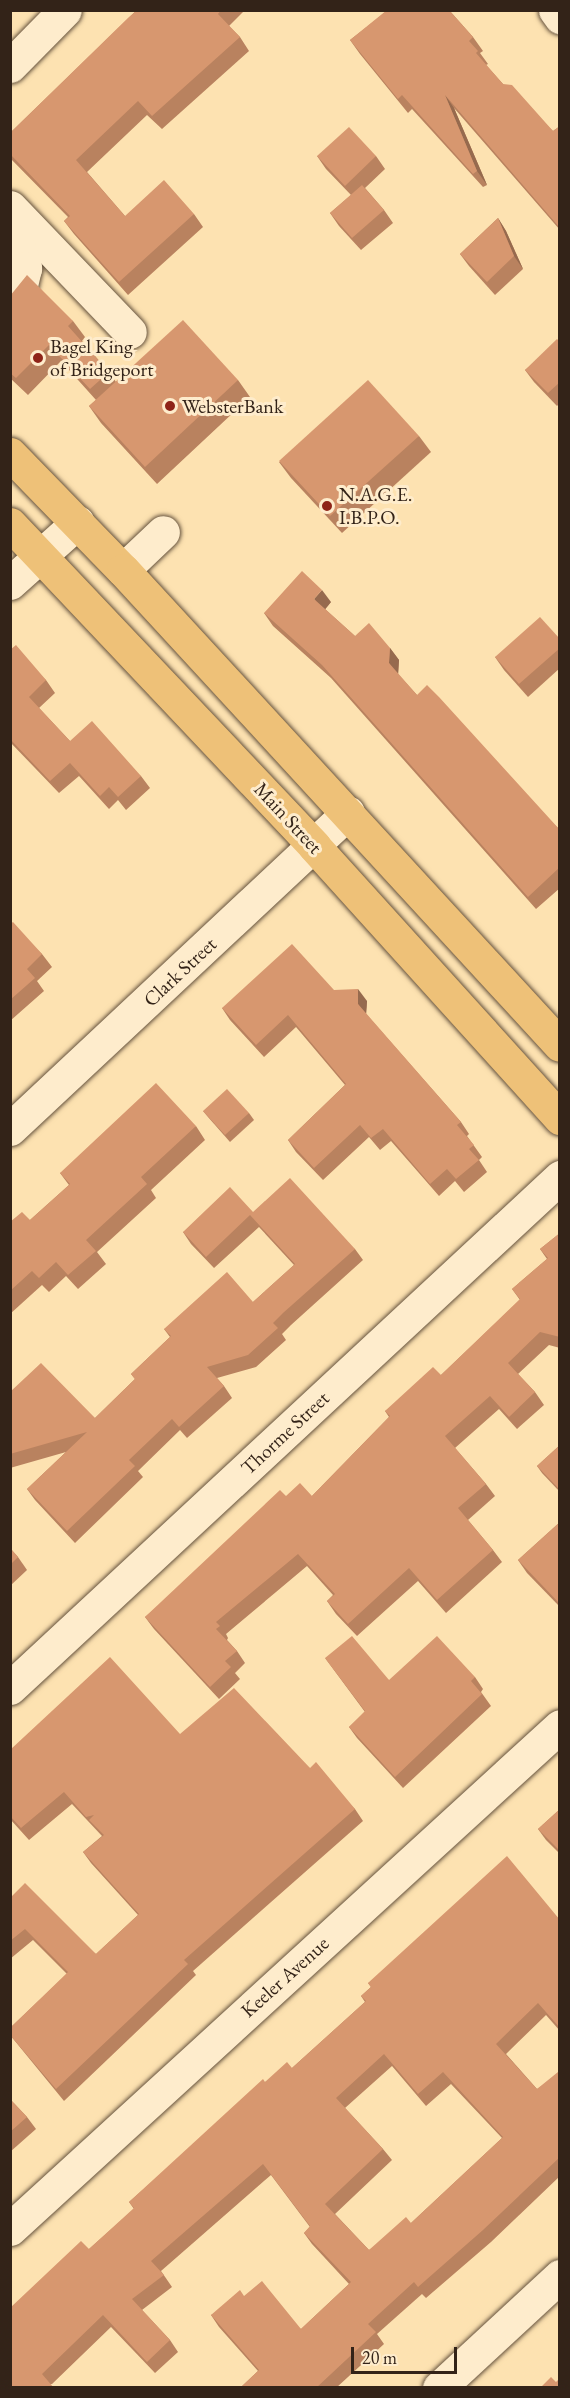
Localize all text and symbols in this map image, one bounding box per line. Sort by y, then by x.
place label: Bagel King of Bridgeport [50,334,153,381]
marker: Bagel King of Bridgeport [31,351,45,365]
place label: WebsterBank [182,394,283,418]
marker: WebsterBank [163,399,177,413]
place label: N.A.G.E. I.B.P.O. [339,482,412,529]
marker: N.A.G.E. I.B.P.O. [320,499,334,513]
street label: Main Street [249,777,327,859]
street label: Clark Street [139,932,221,1012]
street label: Thorme Street [236,1386,334,1480]
street label: Keeler Avenue [236,1931,334,2023]
scale bar [354,2335,460,2373]
text: 20 m [362,2346,397,2369]

